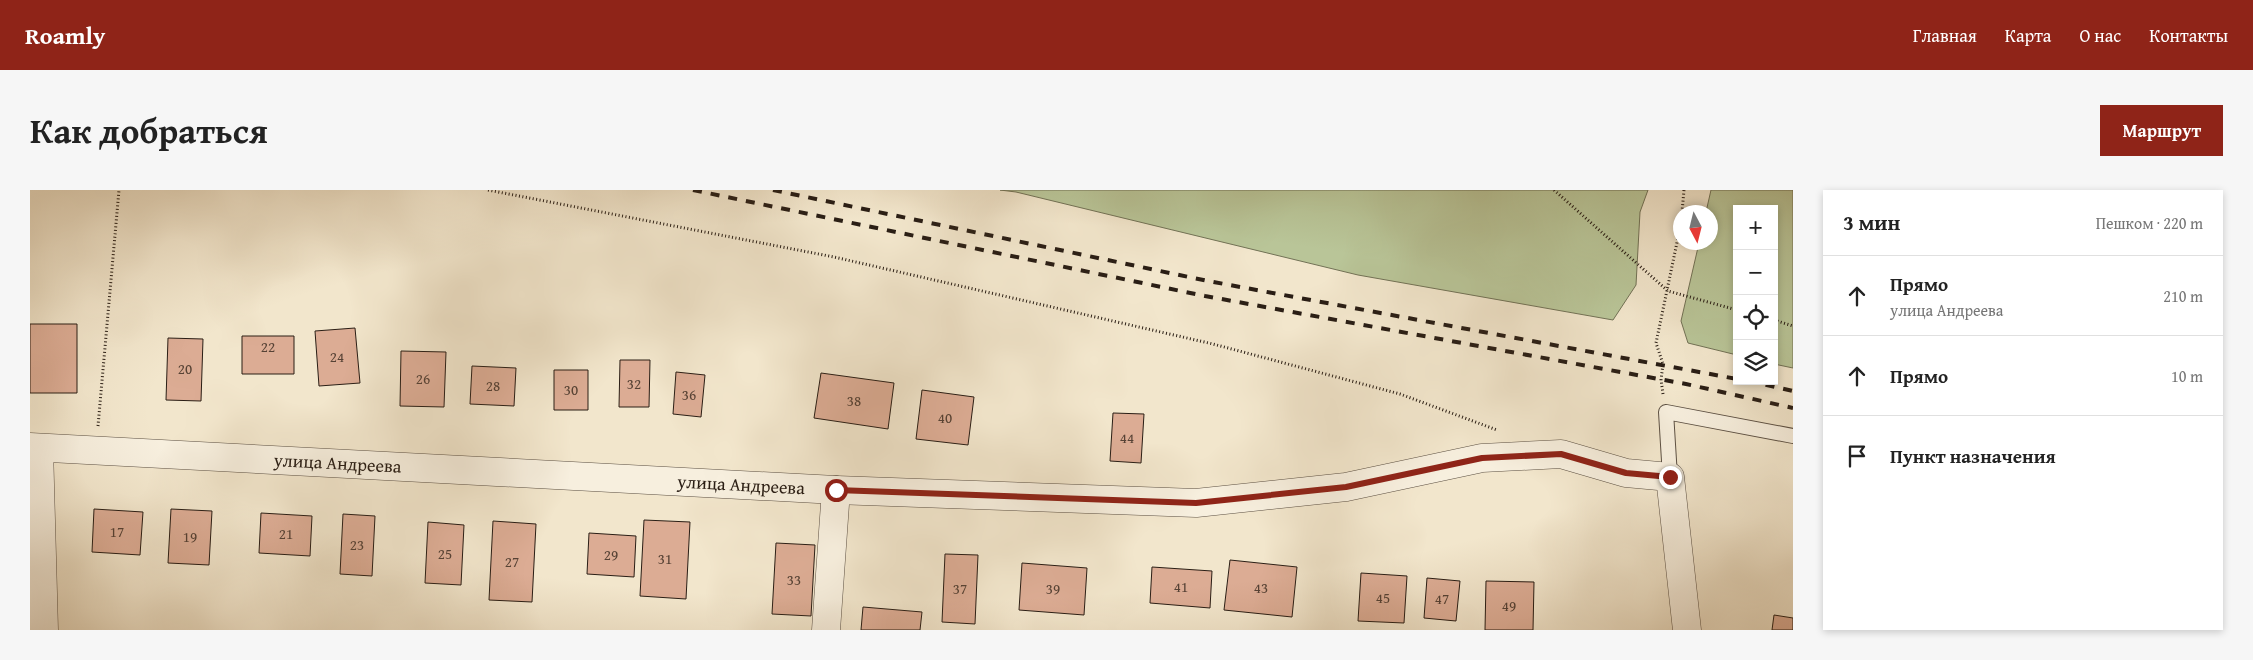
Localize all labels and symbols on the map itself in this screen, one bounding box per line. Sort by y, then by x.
north arrow [1673,205,1718,250]
house number: 22 [261,336,275,357]
house number: 24 [330,346,344,367]
house number: 20 [178,358,192,379]
house number: 26 [416,368,430,389]
house number: 32 [627,373,641,394]
house number: 28 [486,375,500,396]
house number: 30 [564,379,578,400]
house number: 36 [682,384,696,405]
house number: 38 [847,390,861,411]
house number: 40 [938,407,952,428]
house number: 44 [1120,427,1134,448]
street label: улица Андреева [272,446,403,480]
route end [1659,466,1682,489]
street label: улица Андреева [676,467,806,501]
route start [825,479,848,502]
house number: 17 [110,521,124,542]
house number: 21 [279,523,293,544]
house number: 19 [183,526,197,547]
house number: 23 [350,534,364,555]
house number: 25 [438,543,452,564]
house number: 29 [604,544,618,565]
house number: 31 [658,548,672,569]
house number: 27 [505,551,519,572]
house number: 33 [787,569,801,590]
house number: 41 [1174,576,1188,597]
house number: 43 [1254,577,1268,598]
house number: 37 [953,578,967,599]
house number: 39 [1046,578,1060,599]
house number: 45 [1376,587,1390,608]
house number: 47 [1435,588,1449,609]
house number: 49 [1502,595,1516,616]

